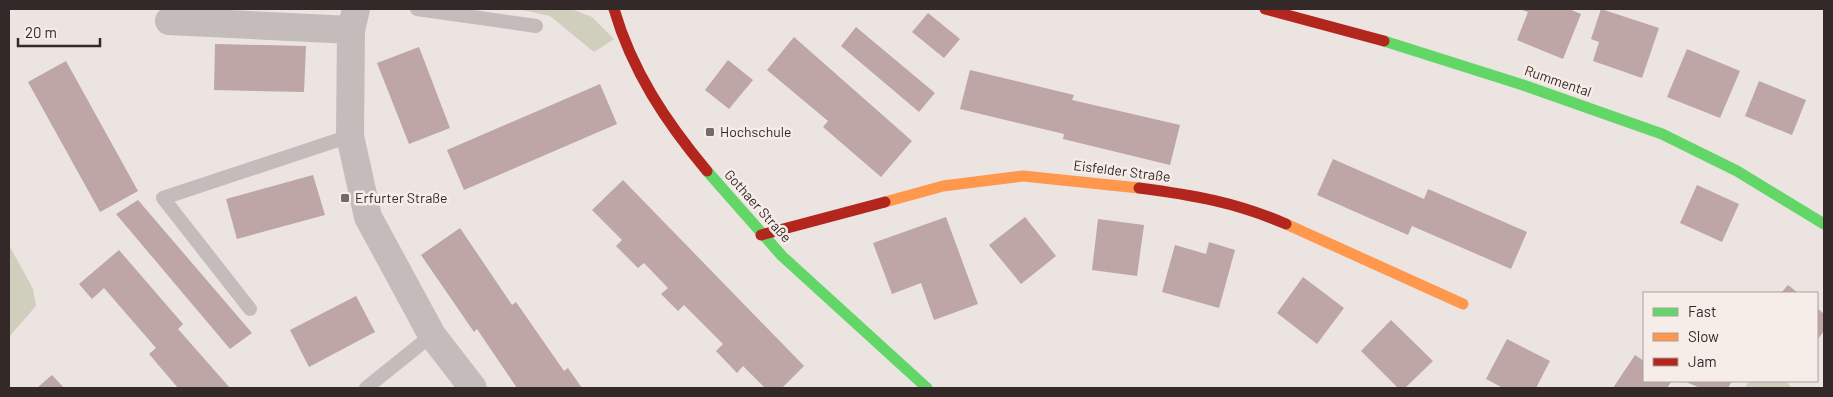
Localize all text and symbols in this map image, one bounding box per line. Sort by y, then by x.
scale bar [18,15,100,47]
text: 20 m [25,23,57,41]
street label: Rummental [1522,61,1594,100]
place label: Hochschule [720,123,791,140]
marker: Hochschule [704,126,716,138]
street label: Eisfelder Straße [1073,156,1171,185]
street label: Gothaer Straße [721,166,795,246]
place label: Erfurter Straße [355,189,448,206]
marker: Erfurter Straße [339,192,351,204]
legend [1643,292,1818,382]
text: Fast [1688,302,1716,320]
text: Slow [1688,327,1719,345]
text: Jam [1688,352,1717,370]

